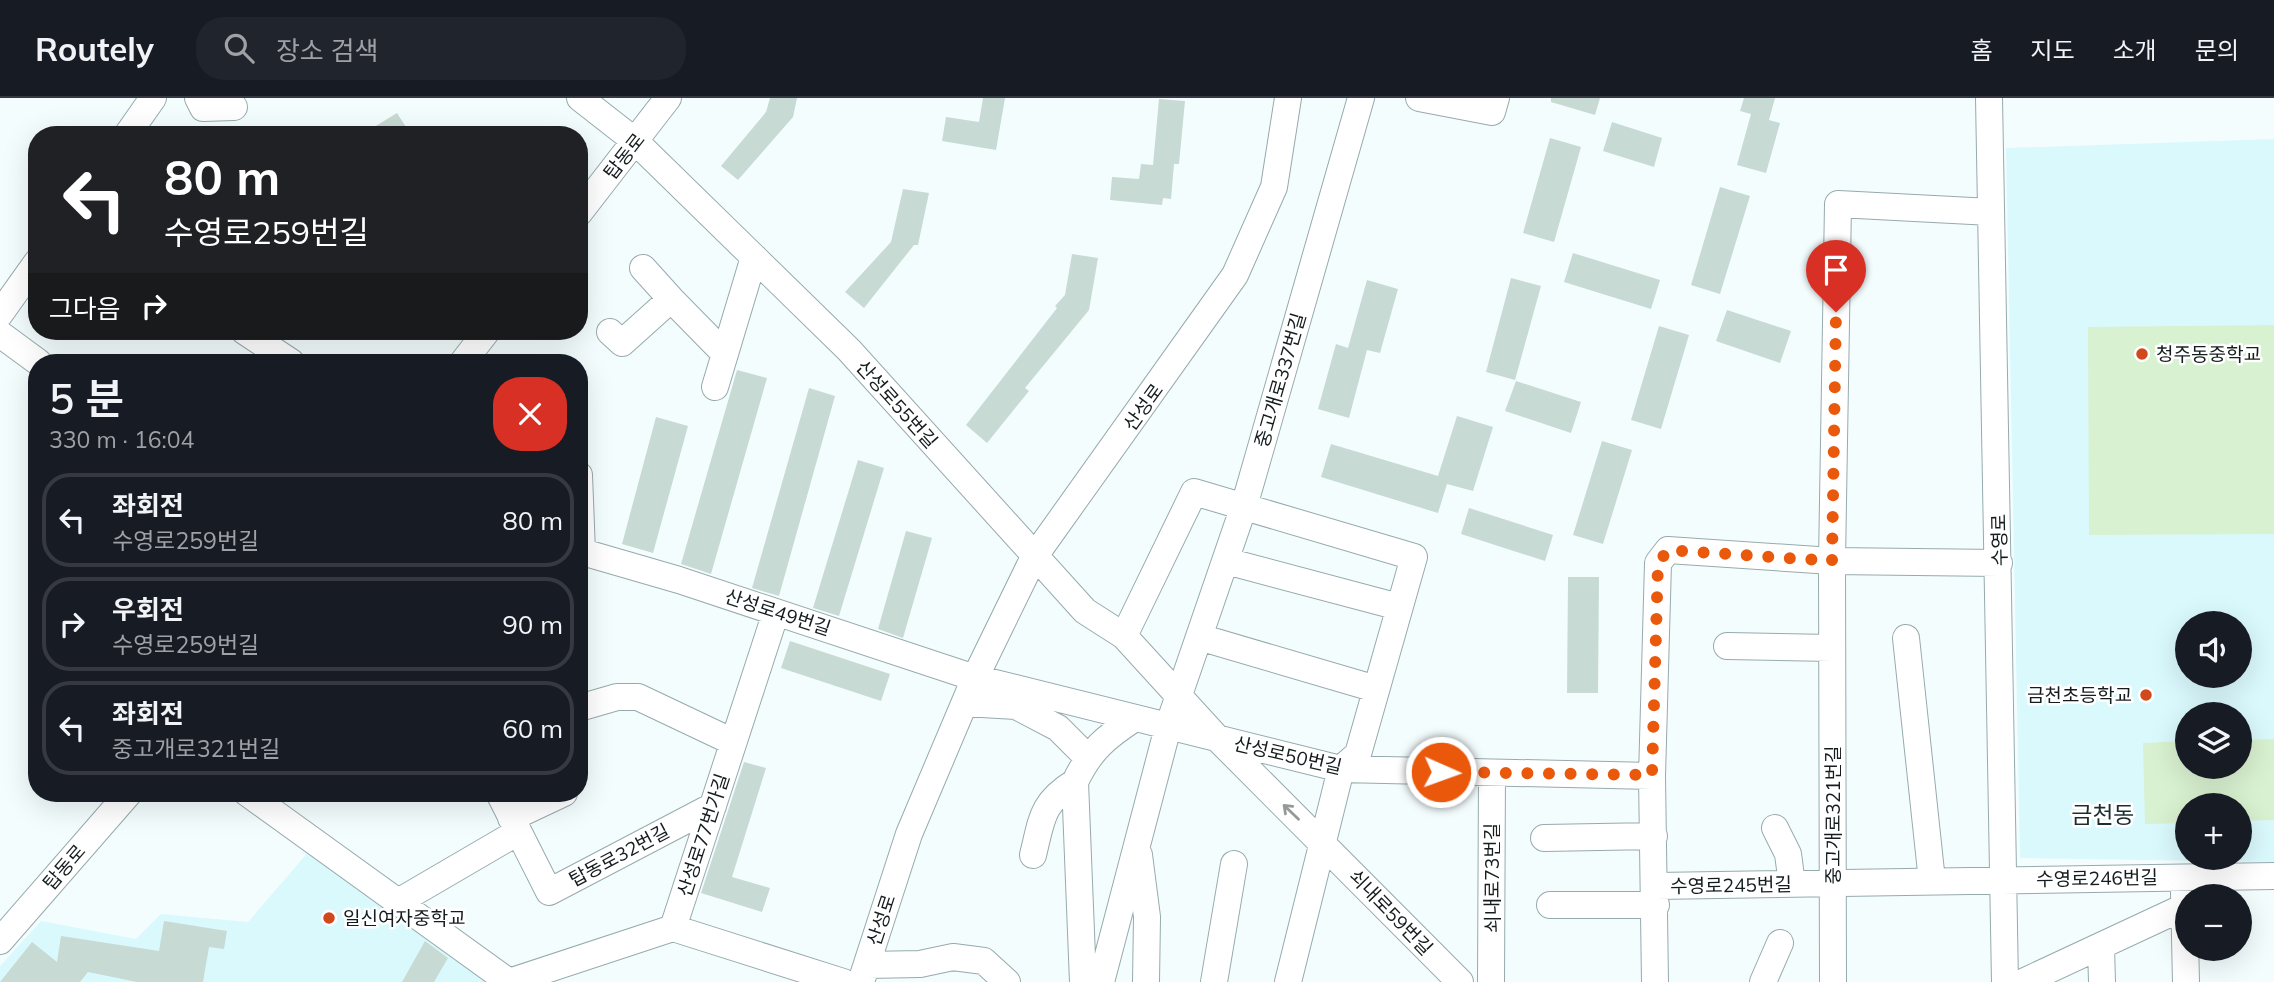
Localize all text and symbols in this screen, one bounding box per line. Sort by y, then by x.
search box [196,17,686,80]
text: Routely [35,28,154,69]
icon: search [220,29,258,67]
text: 장소 검색 [276,34,378,67]
text: 홈 [1970,35,1992,65]
text: 지도 [2030,35,2075,65]
text: 소개 [2113,35,2157,65]
text: 문의 [2195,35,2239,65]
street label: 탑동로 [598,128,650,184]
text: 80 m [164,146,280,207]
icon: left [49,154,140,245]
text: 수영로259번길 [164,212,369,252]
pin [1806,240,1866,312]
icon: arrive [1817,251,1855,289]
icon: right [135,287,173,325]
text: 그다음 [49,292,121,325]
street label: 중고개로337번길 [1249,310,1311,450]
place label: 청주동중학교 [2156,342,2261,366]
marker: 청주동중학교 [2134,346,2150,362]
street label: 산성로55번길 [851,355,943,453]
text: 5 분 [49,372,124,425]
button: close [493,377,567,451]
street label: 산성로 [1118,379,1168,435]
text: 330 m · 16:04 [49,425,194,454]
text: 좌회전 [112,489,184,522]
icon: left [53,501,91,539]
text: 80 m [502,504,563,537]
street label: 수영로 [1987,514,2011,566]
text: 수영로259번길 [112,526,259,555]
street label: 산성로49번길 [722,584,834,640]
text: 우회전 [112,593,184,626]
icon: right [53,605,91,643]
text: 90 m [502,608,563,641]
map controls [2175,611,2252,961]
button: sound [2175,611,2252,688]
text: 수영로259번길 [112,630,259,659]
place label: 금천초등학교 [2027,683,2132,707]
marker: 금천초등학교 [2138,687,2154,703]
text: 좌회전 [112,697,184,730]
button: layers [2175,702,2252,779]
icon: left [53,709,91,747]
text: 60 m [502,712,563,745]
street label: 산성로50번길 [1232,731,1344,779]
text: 중고개로321번길 [112,734,280,763]
position arrow [1404,735,1478,809]
street label: 중고개로321번길 [1821,745,1845,885]
street label: 산성로77번가길 [672,771,734,899]
button: + [2175,793,2252,870]
district label: 금천동 [2071,800,2135,829]
one-way arrow [1283,803,1300,820]
street label: 탑동로32번길 [565,819,673,891]
street label: 쇠내로73번길 [1480,823,1504,933]
street label: 탑동로 [38,839,90,895]
street label: 쇠내로59번길 [1344,864,1438,960]
street label: 수영로246번길 [2036,865,2158,891]
street label: 수영로245번길 [1670,872,1792,898]
button: − [2175,884,2252,961]
street label: 산성로 [861,891,901,949]
place label: 일신여자중학교 [343,906,465,930]
marker: 일신여자중학교 [321,910,337,926]

